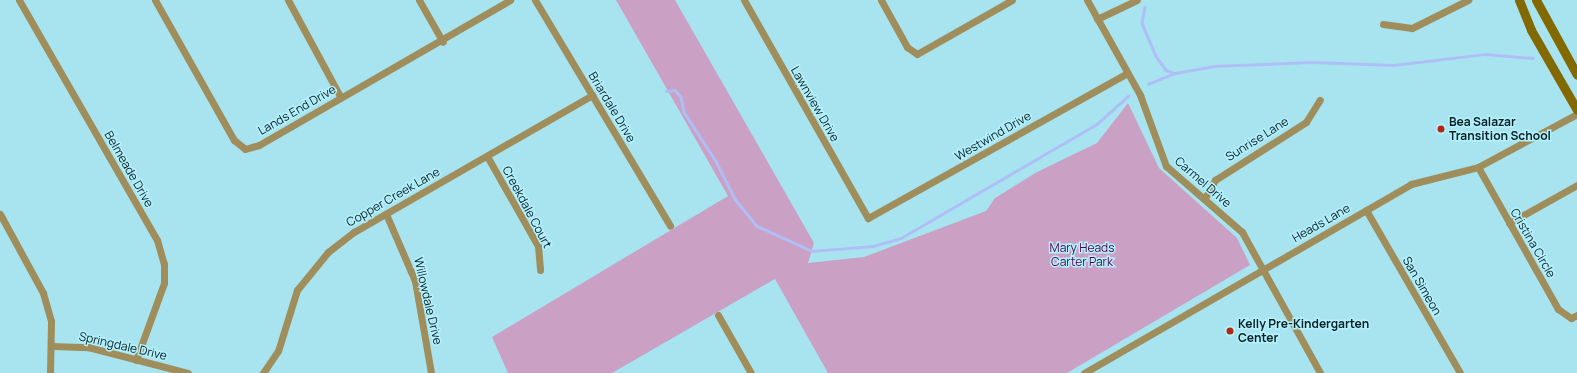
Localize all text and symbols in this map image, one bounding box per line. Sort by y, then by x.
street label: Lawnview Drive [788,64,842,144]
street label: Briardale Drive [585,69,639,145]
street label: Lands End Drive [256,82,338,138]
street label: Westwind Drive [952,108,1034,164]
street label: Sunrise Lane [1223,114,1291,164]
place label: Bea Salazar Transition School [1449,115,1551,143]
marker: Bea Salazar Transition School [1436,124,1446,134]
street label: Belmeade Drive [101,128,157,210]
street label: Carmel Drive [1172,154,1234,210]
street label: Copper Creek Lane [344,164,442,230]
street label: Creekdale Court [499,164,555,250]
street label: Heads Lane [1289,201,1353,245]
street label: Cristina Circle [1507,206,1559,280]
park label: Mary Heads Carter Park [1050,241,1114,269]
street label: San Simeon [1399,254,1445,318]
street label: Willowdale Drive [411,256,445,346]
place label: Kelly Pre-Kindergarten Center [1238,317,1369,345]
marker: Kelly Pre-Kindergarten Center [1225,326,1235,336]
street label: Springdale Drive [78,329,168,363]

